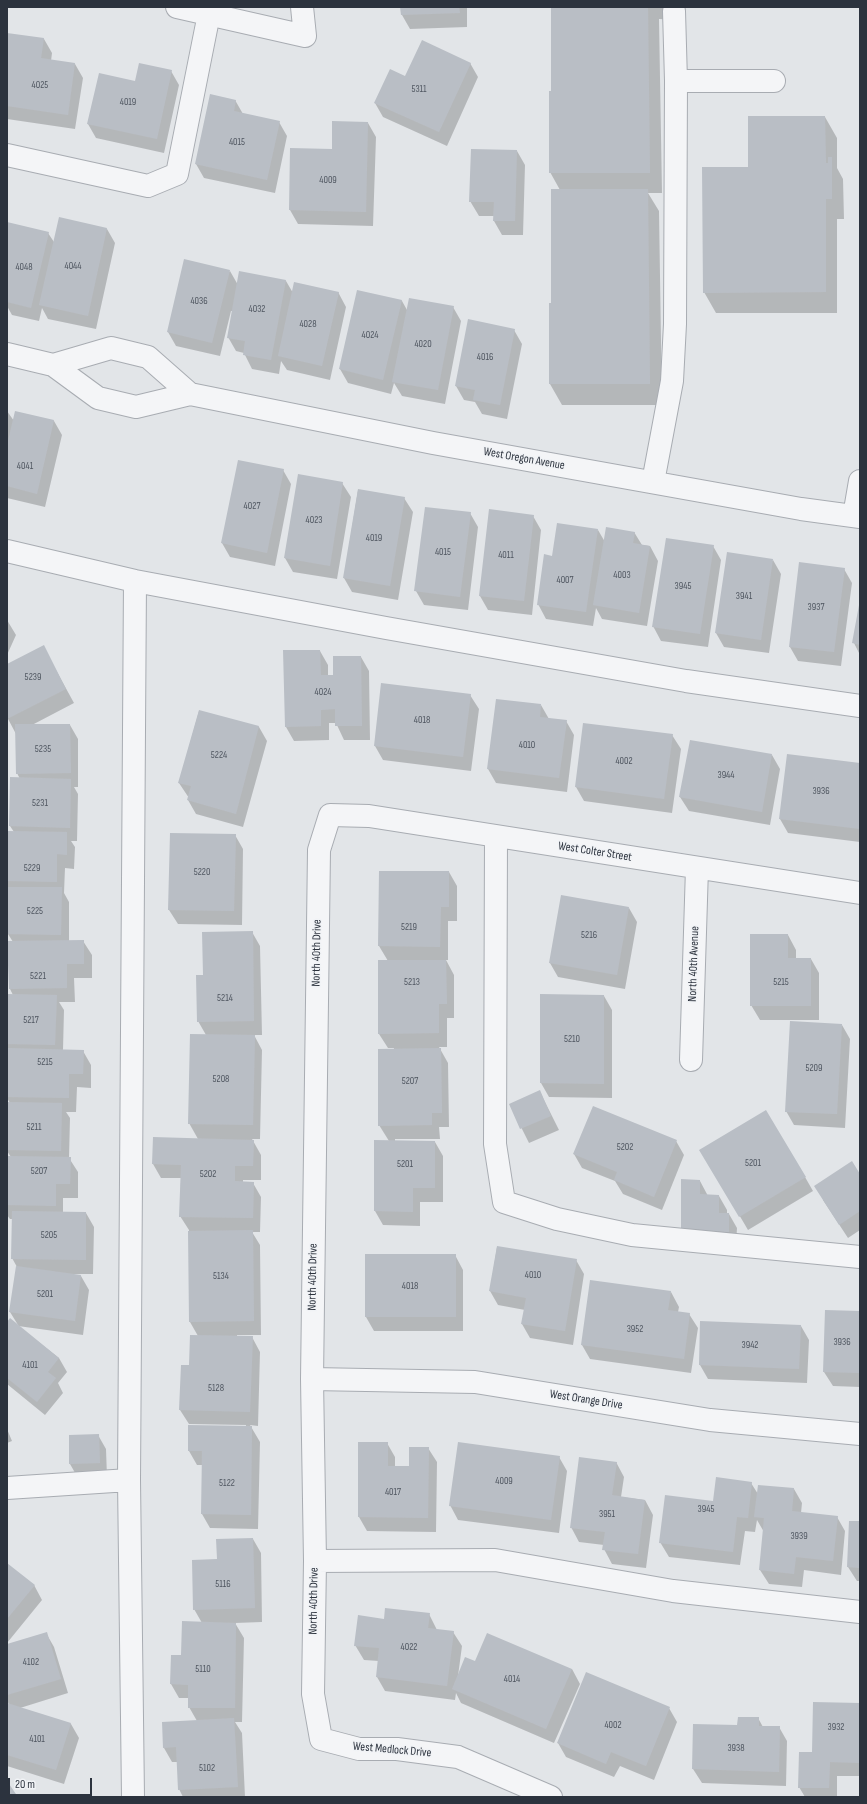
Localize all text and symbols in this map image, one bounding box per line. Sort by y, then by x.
house number: 4025 [32,79,48,91]
house number: 5311 [411,83,427,95]
house number: 4019 [120,96,136,108]
house number: 4015 [229,136,245,148]
house number: 4009 [319,174,337,186]
house number: 4044 [64,260,82,272]
house number: 4048 [15,261,33,273]
house number: 4036 [190,295,208,307]
house number: 4032 [249,303,265,315]
house number: 4028 [299,318,317,330]
house number: 4024 [362,329,378,341]
house number: 4020 [414,338,432,350]
house number: 4016 [477,351,493,363]
street label: West Oregon Avenue [482,445,566,473]
house number: 4041 [17,460,33,472]
house number: 4027 [244,500,260,512]
house number: 4023 [306,514,322,526]
house number: 4019 [366,532,382,544]
house number: 4015 [435,546,451,558]
house number: 4011 [498,549,514,561]
house number: 4003 [613,569,631,581]
house number: 4007 [556,574,574,586]
house number: 3945 [675,580,691,592]
house number: 3941 [736,590,752,602]
house number: 3937 [808,601,824,613]
house number: 5239 [25,671,41,683]
house number: 4024 [315,686,331,698]
house number: 4018 [414,714,430,726]
house number: 4010 [519,739,535,751]
house number: 5235 [35,743,51,755]
house number: 5224 [211,749,227,761]
house number: 4002 [615,755,633,767]
house number: 3944 [717,769,735,781]
house number: 3936 [812,785,830,797]
house number: 5231 [32,797,48,809]
street label: West Colter Street [557,839,633,865]
house number: 5229 [24,862,40,874]
house number: 5220 [194,866,210,878]
house number: 5225 [27,905,43,917]
street label: North 40th Drive [309,919,325,987]
house number: 5219 [401,921,417,933]
street label: North 40th Avenue [685,926,703,1002]
house number: 5216 [581,929,597,941]
house number: 5221 [30,970,46,982]
house number: 5213 [404,976,420,988]
house number: 5215 [773,976,789,988]
house number: 5214 [217,992,233,1004]
house number: 5217 [23,1014,39,1026]
house number: 5210 [564,1033,580,1045]
house number: 5215 [37,1056,53,1068]
house number: 5209 [805,1062,823,1074]
house number: 5208 [213,1073,229,1085]
house number: 5207 [402,1075,418,1087]
house number: 5211 [26,1121,42,1133]
house number: 5202 [617,1141,633,1153]
house number: 5201 [745,1157,761,1169]
house number: 5201 [397,1158,413,1170]
house number: 5207 [31,1165,47,1177]
house number: 5202 [200,1168,216,1180]
house number: 5205 [41,1229,57,1241]
street label: North 40th Drive [305,1243,321,1311]
house number: 4010 [525,1269,541,1281]
house number: 5134 [213,1270,229,1282]
house number: 4018 [402,1280,418,1292]
house number: 5201 [37,1288,53,1300]
house number: 3952 [627,1323,643,1335]
house number: 3936 [833,1336,851,1348]
house number: 3942 [742,1339,758,1351]
house number: 4101 [22,1359,38,1371]
house number: 5128 [208,1382,224,1394]
street label: West Orange Drive [548,1387,624,1413]
house number: 4009 [495,1475,513,1487]
house number: 5122 [219,1477,235,1489]
house number: 4017 [385,1486,401,1498]
house number: 3945 [698,1503,714,1515]
house number: 3951 [599,1508,615,1520]
house number: 3939 [790,1530,808,1542]
street label: North 40th Drive [306,1567,322,1635]
house number: 5116 [215,1578,231,1590]
house number: 4022 [401,1641,417,1653]
house number: 4102 [23,1656,39,1668]
house number: 5110 [195,1663,211,1675]
house number: 4014 [504,1673,520,1685]
house number: 4002 [604,1719,622,1731]
house number: 3932 [828,1721,844,1733]
house number: 4101 [29,1733,45,1745]
street label: West Medlock Drive [352,1739,432,1761]
house number: 3938 [727,1742,745,1754]
house number: 5102 [199,1762,215,1774]
scale bar [10,1770,94,1796]
text: 20 m [15,1777,35,1792]

